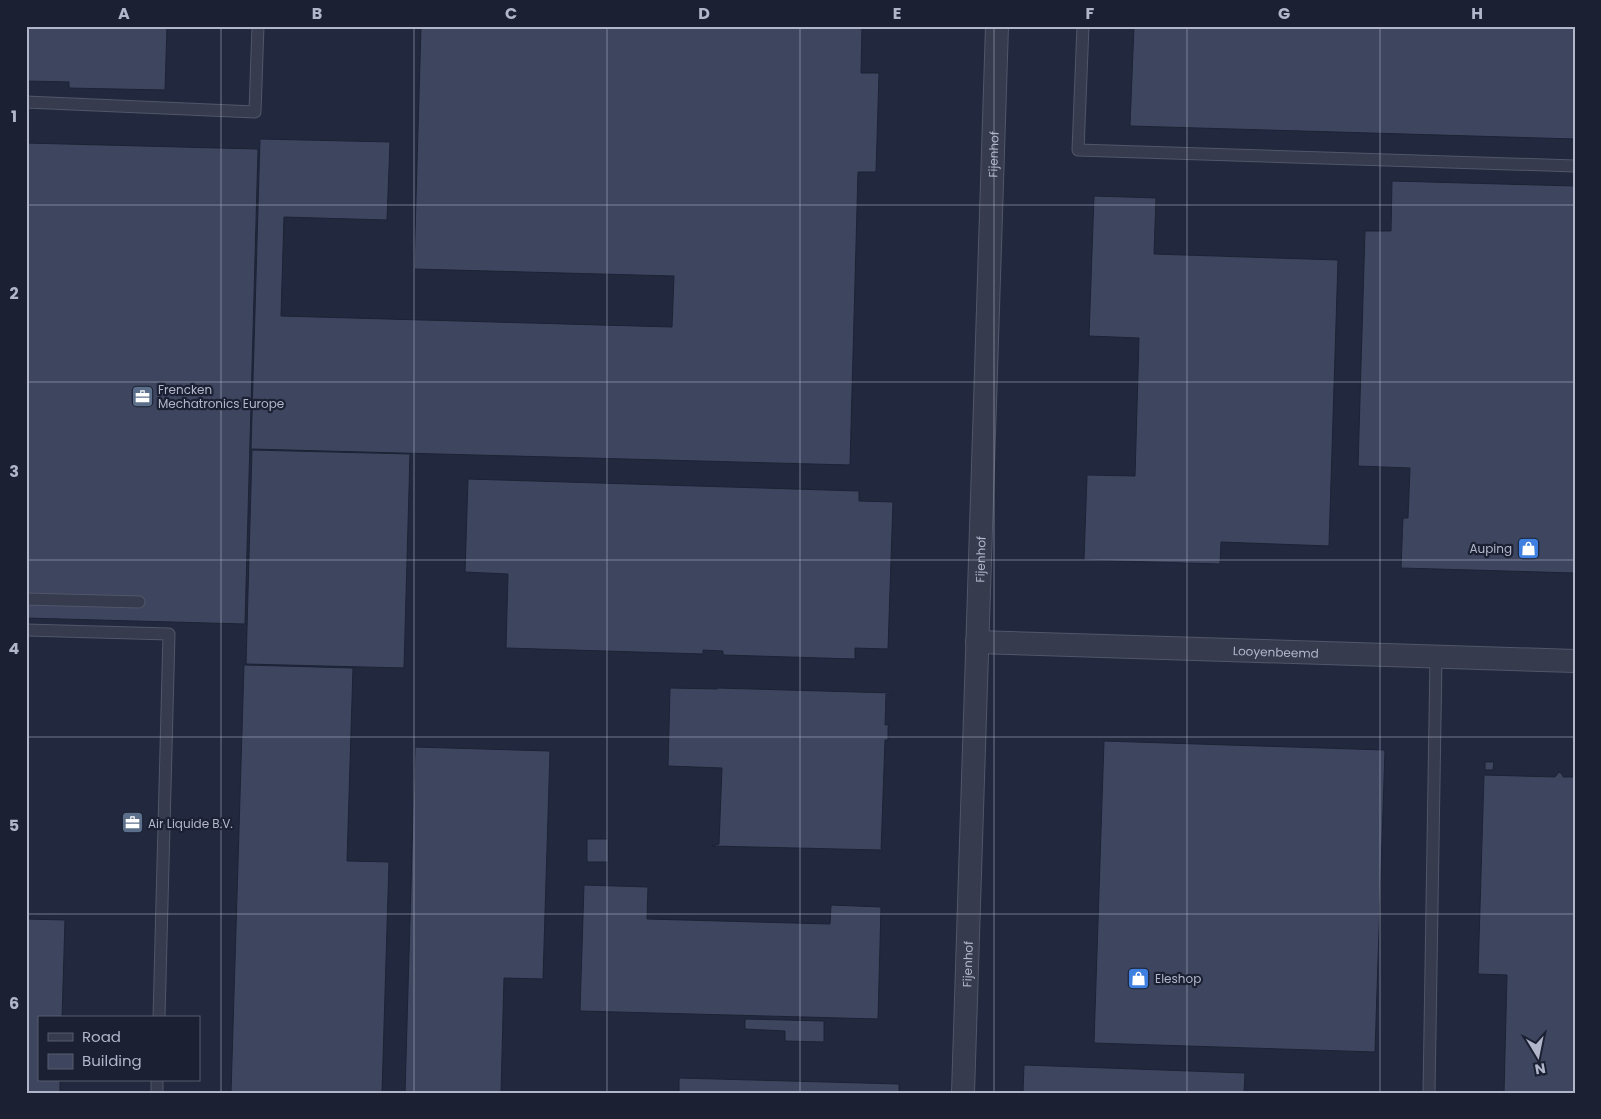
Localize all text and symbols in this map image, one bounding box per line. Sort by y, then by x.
text: A [118,2,130,25]
text: B [312,2,322,25]
text: C [505,2,517,25]
text: D [698,2,710,25]
text: E [893,2,901,25]
text: F [1086,2,1095,25]
text: G [1278,2,1290,25]
text: H [1471,2,1483,25]
text: 1 [11,105,17,128]
street label: Fijenhof [984,131,1002,178]
text: 2 [9,282,19,305]
place label: Frencken Mechatronics Europe [158,381,284,412]
office icon: Frencken Mechatronics Europe [130,384,154,408]
text: 3 [9,460,19,483]
street label: Fijenhof [971,536,989,583]
shop icon: Auping [1516,536,1540,560]
place label: Auping [1469,540,1512,557]
text: 4 [9,637,20,660]
street label: Looyenbeemd [1233,642,1319,661]
office icon: Air Liquide B.V. [120,811,144,835]
text: 5 [9,814,19,837]
place label: Air Liquide B.V. [148,815,233,832]
street label: Fijenhof [958,941,976,988]
shop icon: Eleshop [1127,966,1151,990]
place label: Eleshop [1155,970,1201,987]
text: 6 [9,992,19,1015]
legend [38,1016,200,1082]
text: Road [82,1026,121,1047]
north arrow [1514,1032,1564,1082]
text: Building [82,1050,142,1071]
text: N [1533,1058,1547,1080]

